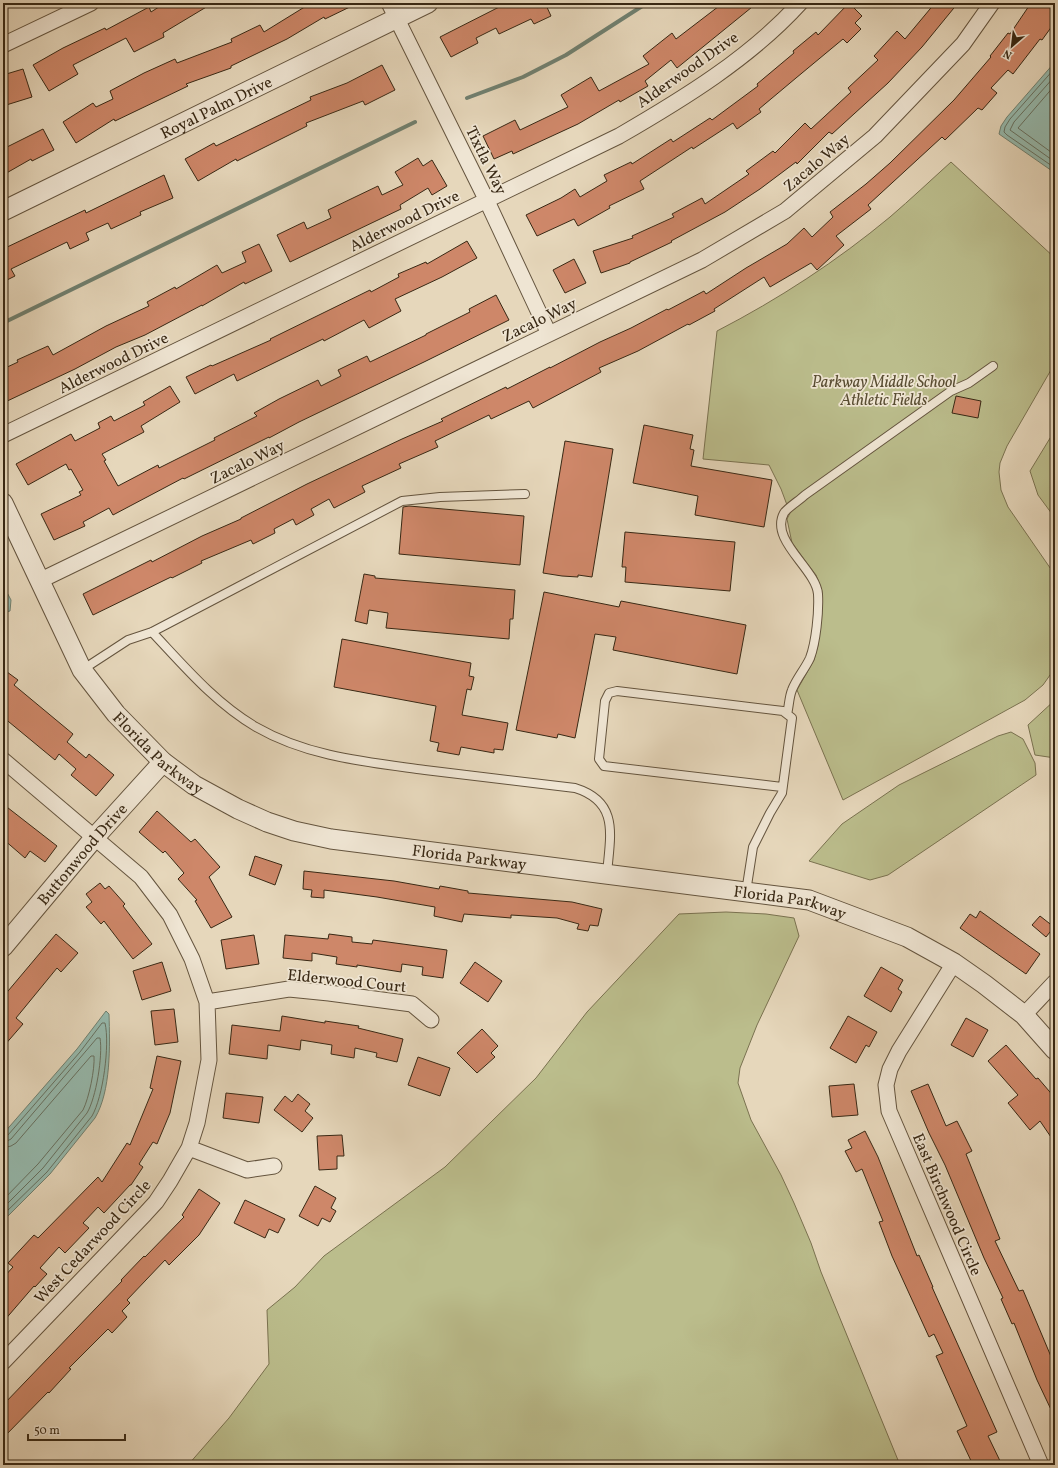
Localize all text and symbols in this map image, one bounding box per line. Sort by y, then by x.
north arrow [992,26,1032,66]
street label: Alderwood Drive [633,27,744,114]
text: N [1001,45,1015,62]
street label: Royal Palm Drive [157,72,276,145]
street label: Tixtla Way [459,123,511,199]
street label: Zacalo Way [779,129,855,198]
street label: Alderwood Drive [346,186,464,258]
street label: Zacalo Way [499,293,581,348]
street label: Alderwood Drive [55,328,173,400]
park label: Parkway Middle School Athletic Fields [812,372,956,412]
street label: Zacalo Way [207,435,289,490]
street label: Florida Parkway [107,708,207,801]
street label: Buttonwood Drive [33,799,133,911]
street label: Florida Parkway [411,840,528,877]
street label: Florida Parkway [732,881,849,926]
street label: Elderwood Court [286,965,408,999]
street label: East Birchwood Circle [906,1130,986,1279]
street label: West Cedarwood Circle [30,1176,157,1309]
scale bar [28,1416,125,1442]
text: 50 m [34,1423,60,1439]

